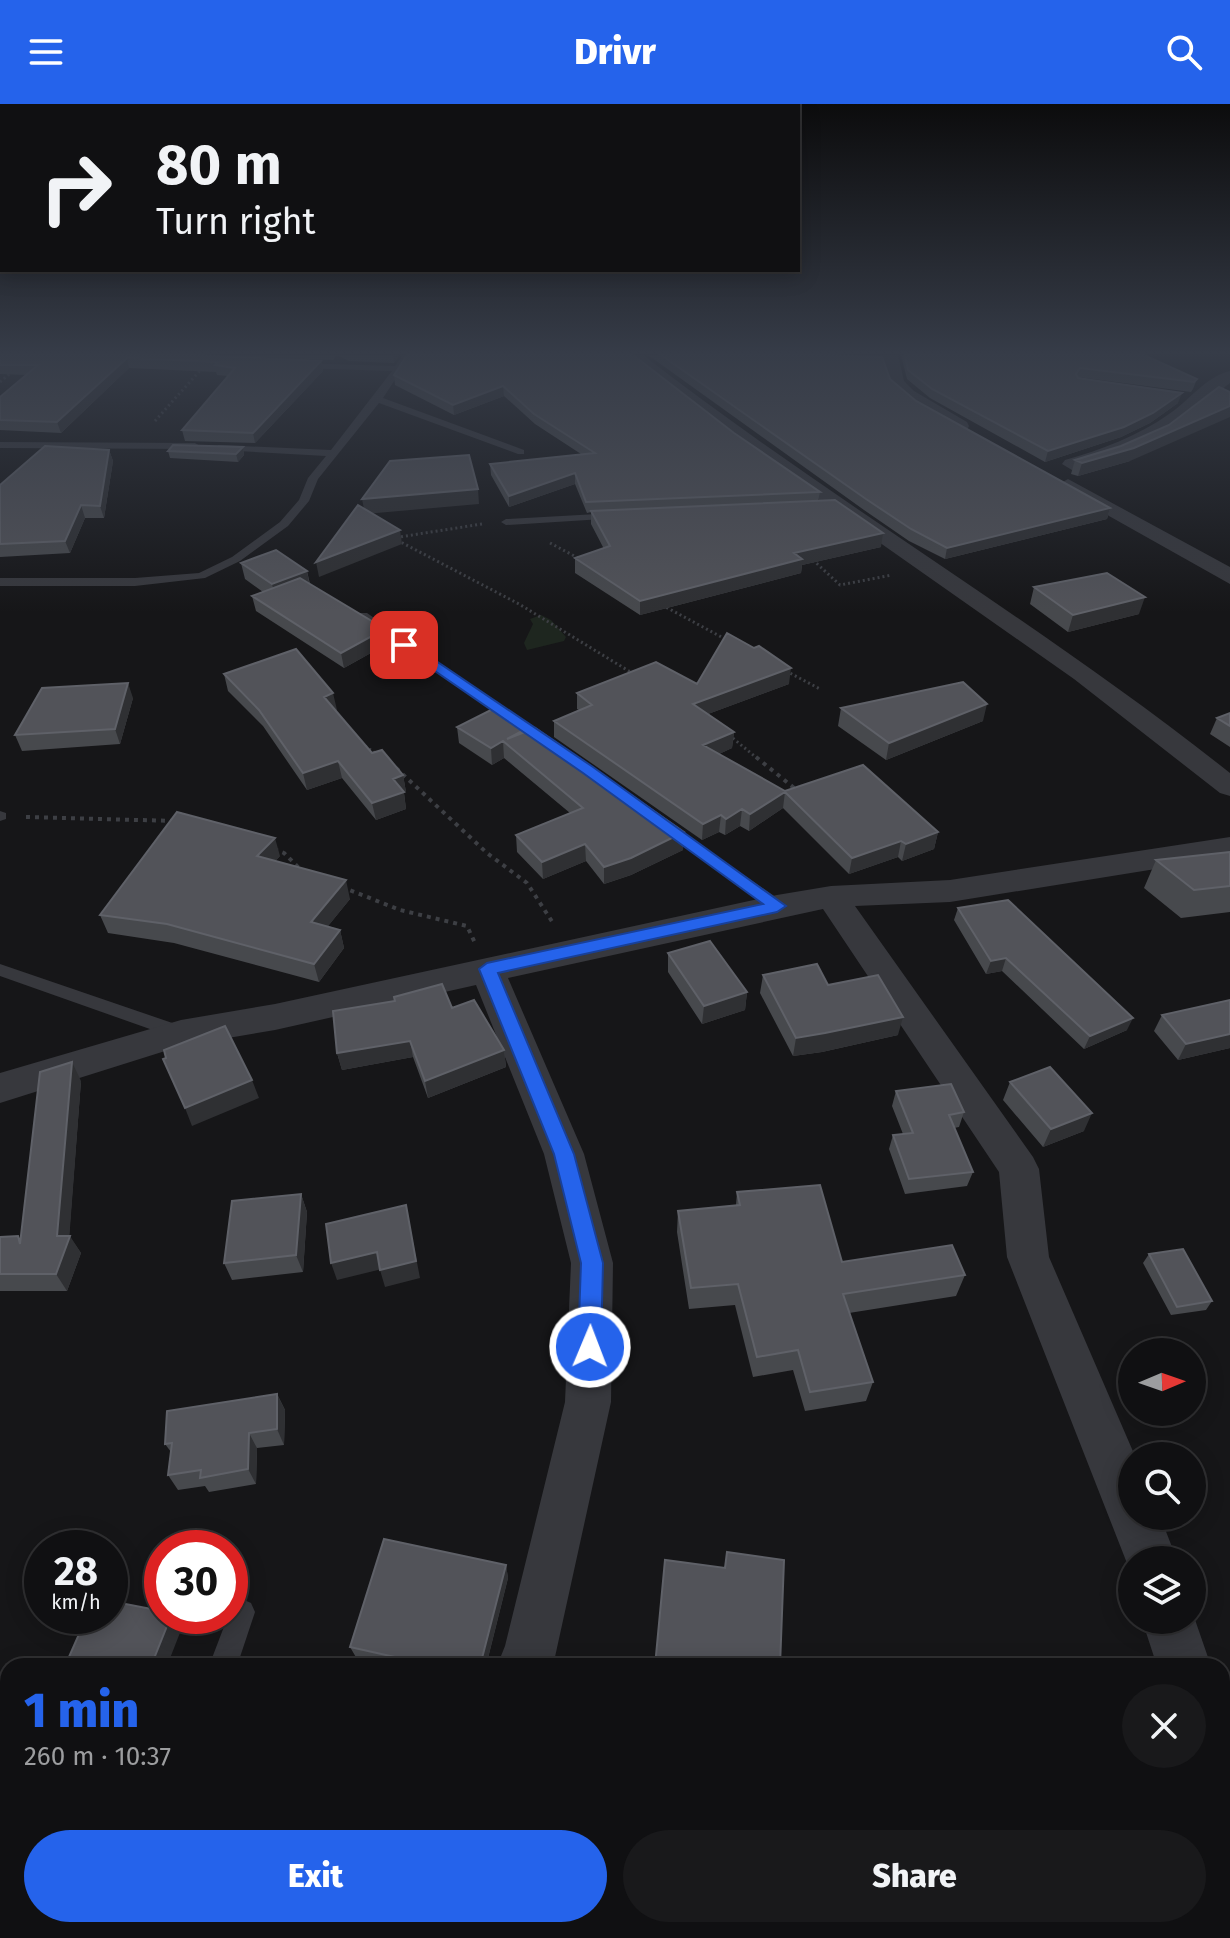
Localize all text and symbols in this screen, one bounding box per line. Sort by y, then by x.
icon: menu [24,30,68,74]
text: Drivr [574,30,656,74]
icon: search [1162,30,1206,74]
text: 80 m [156,132,282,199]
icon: right [24,136,128,240]
text: Turn right [156,200,316,244]
pin [370,611,438,679]
icon: arrive [382,623,426,667]
position arrow [548,1305,632,1389]
north arrow [1118,1338,1206,1426]
map controls [1118,1338,1206,1634]
button: search [1118,1442,1206,1530]
speed limit sign: 30 [144,1530,248,1634]
button: layers [1118,1546,1206,1634]
text: 28 [54,1548,98,1596]
text: km/h [51,1590,101,1614]
text: 1 min [24,1682,139,1740]
button: close [1122,1684,1206,1768]
text: 260 m · 10:37 [24,1741,171,1772]
button: Exit [24,1830,607,1922]
button: Share [623,1830,1206,1922]

